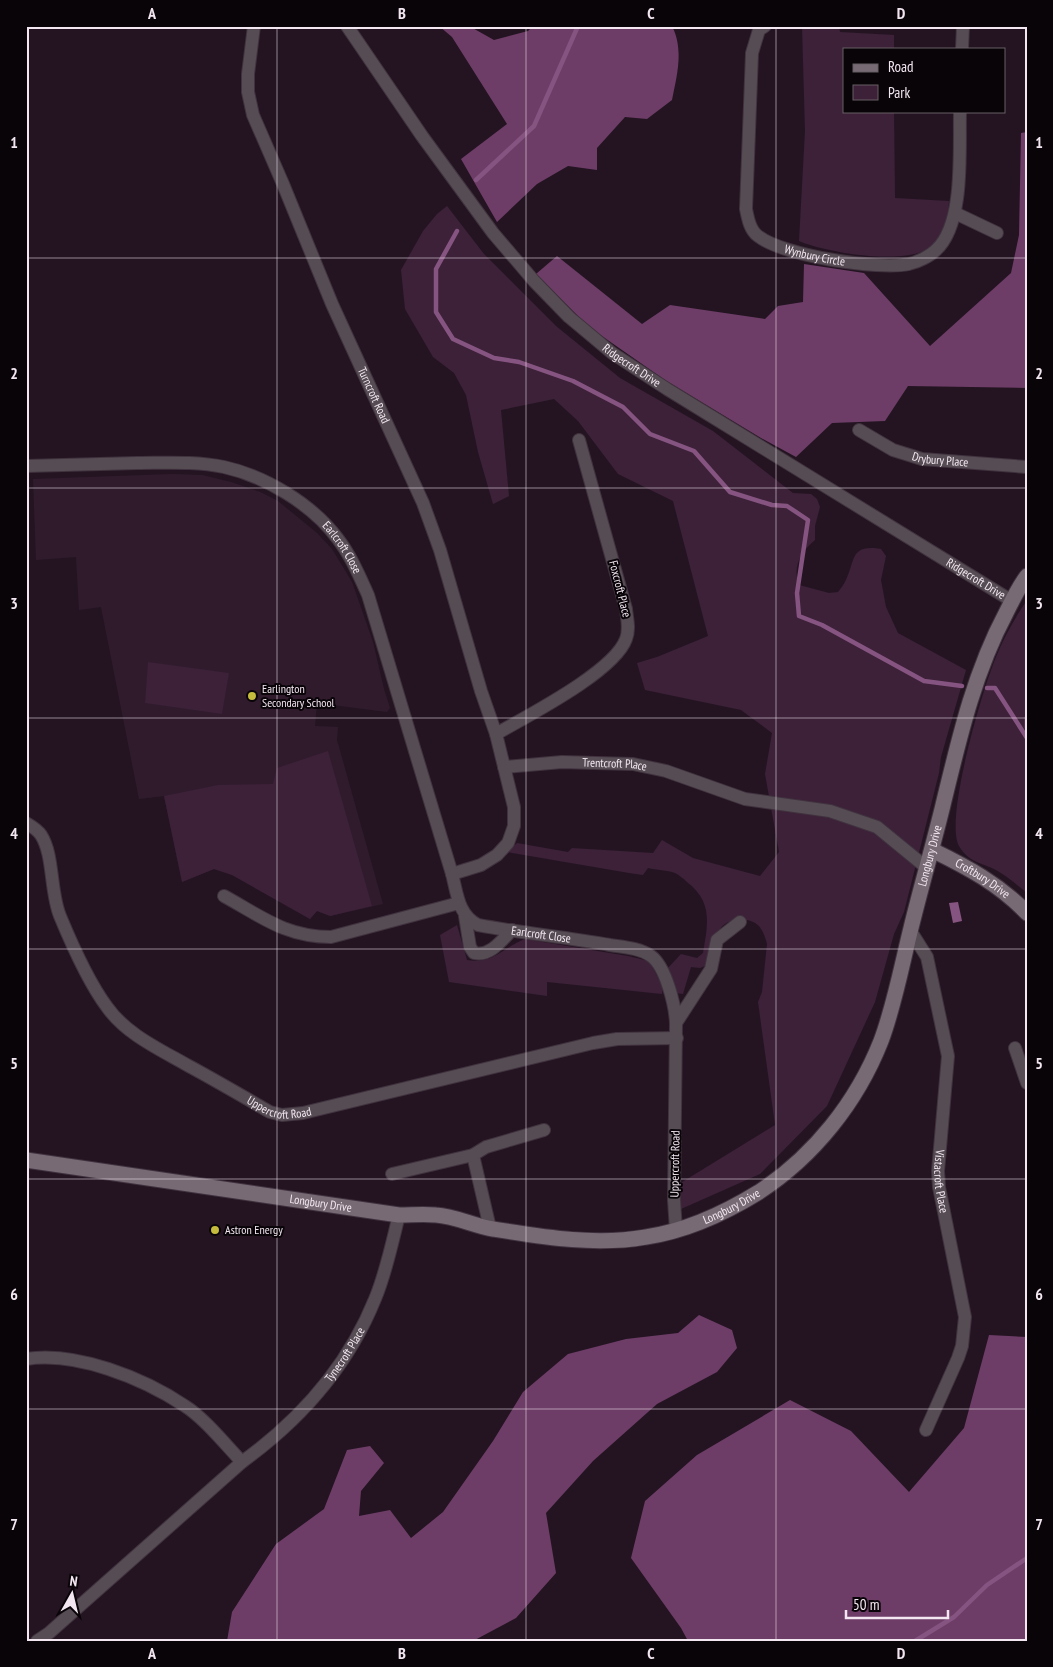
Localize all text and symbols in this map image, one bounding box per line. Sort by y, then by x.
text: A [147,3,157,23]
text: B [398,3,406,23]
text: C [647,3,655,23]
text: D [897,3,906,23]
legend [843,48,1006,112]
text: Road [888,57,914,76]
text: Park [888,83,910,102]
text: 1 [10,132,18,152]
text: 1 [1035,132,1043,152]
street label: Wynbury Circle [783,241,846,269]
street label: Ridgecroft Drive [600,340,664,390]
text: 2 [10,363,18,383]
text: 2 [1035,363,1043,383]
street label: Turncroft Road [355,364,393,425]
street label: Drybury Place [910,448,969,470]
street label: Earlcroft Close [319,518,365,576]
street label: Ridgecroft Drive [944,554,1009,602]
street label: Foxcroft Place [606,559,635,619]
text: 3 [10,593,18,613]
text: 3 [1035,593,1043,613]
place label: Earlington Secondary School [262,681,335,710]
marker: Earlington Secondary School [246,690,258,702]
street label: Trentcroft Place [582,755,648,774]
text: 4 [10,823,18,843]
text: 4 [1035,823,1043,843]
street label: Longbury Drive [914,824,945,888]
street label: Croftbury Drive [953,855,1013,901]
street label: Earlcroft Close [510,923,572,946]
text: 5 [10,1053,18,1073]
text: 5 [1035,1053,1043,1073]
street label: Uppercroft Road [245,1092,313,1122]
street label: Uppercroft Road [666,1130,683,1198]
street label: Vistacroft Place [931,1148,952,1214]
street label: Longbury Drive [701,1185,763,1227]
street label: Longbury Drive [289,1191,353,1215]
place label: Astron Energy [225,1222,283,1237]
marker: Astron Energy [209,1224,221,1236]
text: 6 [10,1284,18,1304]
text: 6 [1035,1284,1043,1304]
street label: Tynecroft Place [321,1325,368,1385]
text: 7 [10,1514,18,1534]
text: 7 [1035,1514,1043,1534]
north arrow [48,1570,98,1620]
text: N [69,1572,79,1591]
scale bar [846,1587,948,1619]
text: 50 m [853,1595,879,1614]
text: A [147,1643,157,1663]
text: B [398,1643,406,1663]
text: C [647,1643,655,1663]
text: D [897,1643,906,1663]

